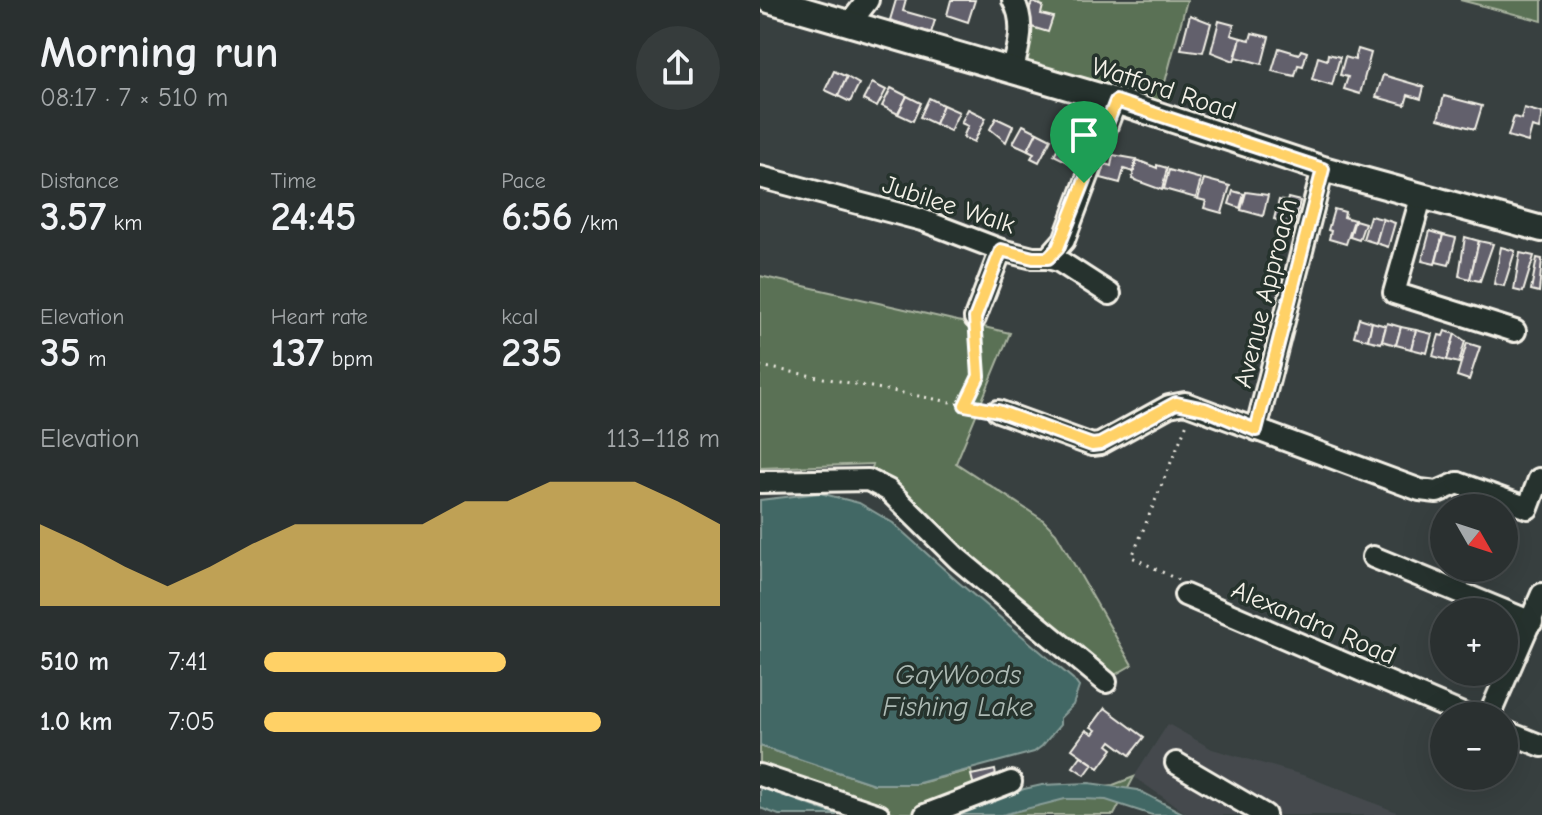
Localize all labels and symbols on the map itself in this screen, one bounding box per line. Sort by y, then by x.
street label: Watford Road [1088,51,1240,126]
pin [1050,101,1118,183]
street label: Jubilee Walk [878,169,1019,241]
street label: Avenue Approach [1228,195,1304,391]
north arrow [1430,494,1518,582]
street label: Alexandra Road [1227,575,1400,671]
water label: GayWoods Fishing Lake [883,659,1033,723]

